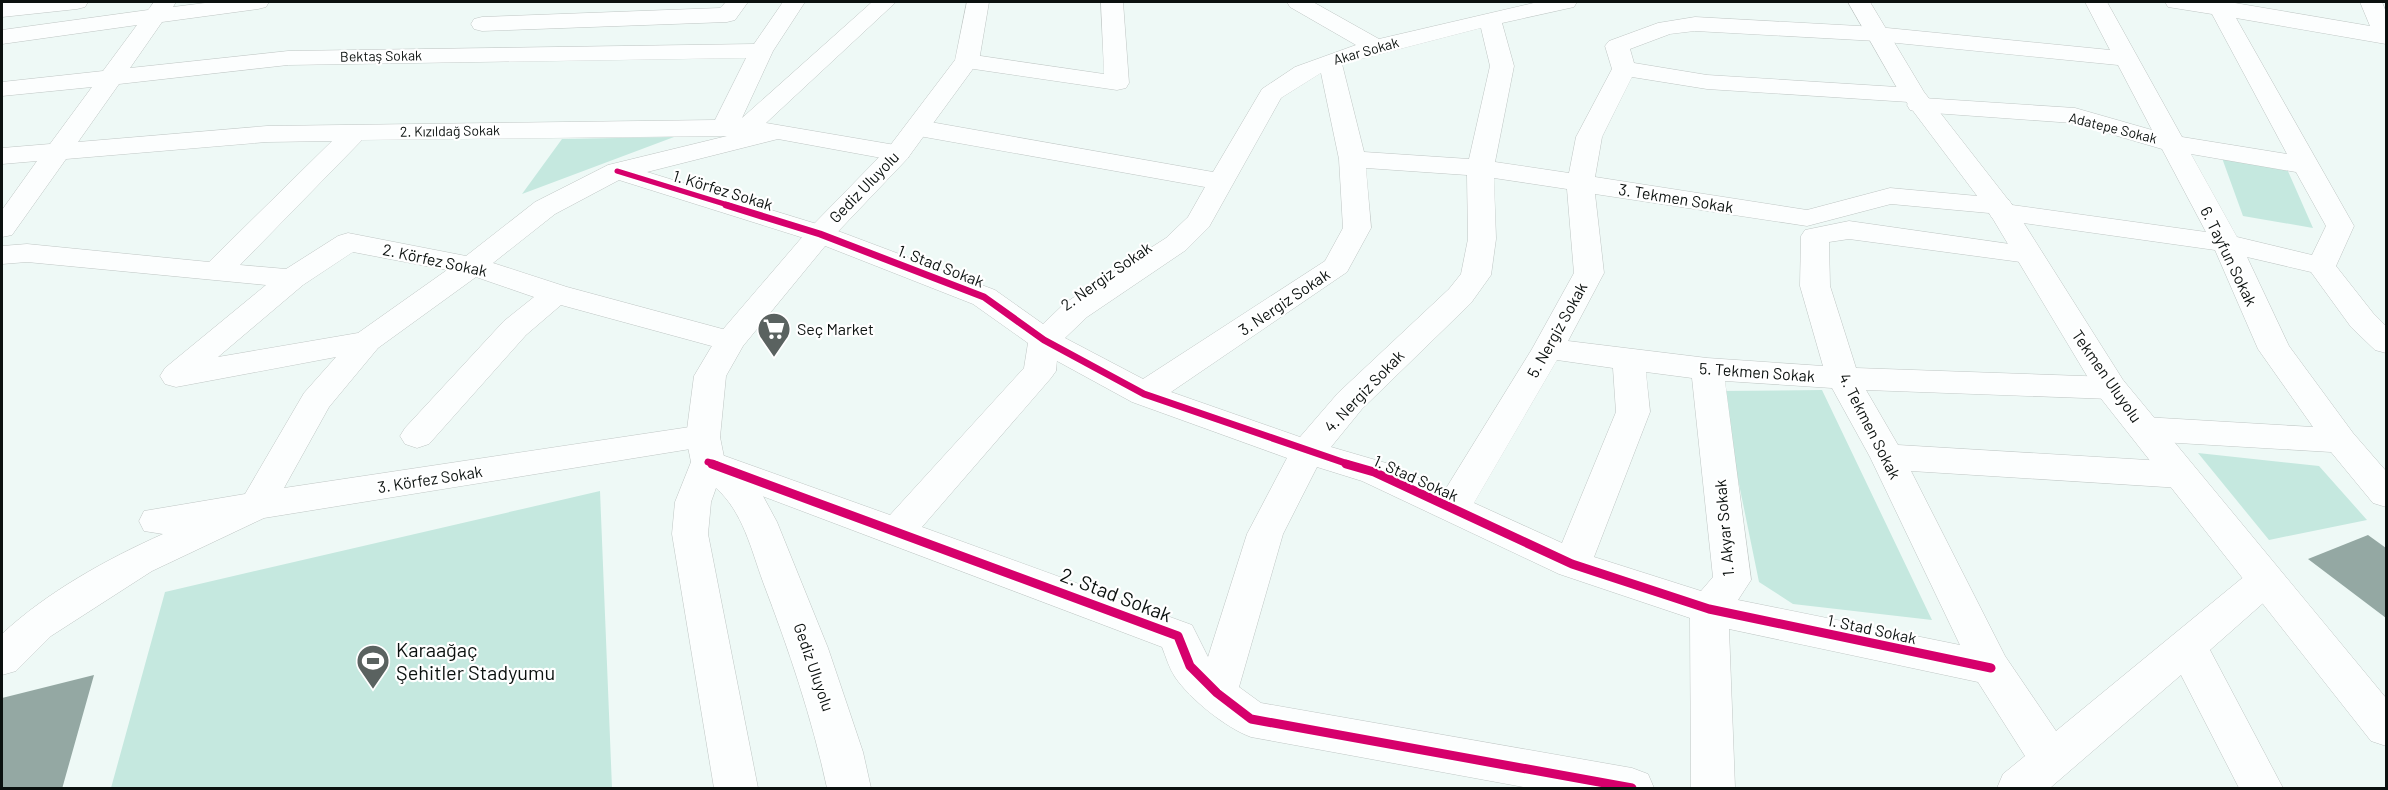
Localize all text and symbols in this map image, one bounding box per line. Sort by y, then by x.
street label: Akar Sokak [1331,33,1401,68]
street label: Bektaş Sokak [340,46,422,65]
street label: Adatepe Sokak [2067,108,2159,147]
street label: 2. Kızıldağ Sokak [400,121,500,140]
street label: Gediz Uluyolu [825,147,902,226]
street label: 1. Körfez Sokak [671,165,775,214]
street label: 3. Tekmen Sokak [1617,179,1735,216]
street label: 6. Tayfun Sokak [2197,203,2262,309]
street label: 2. Nergiz Sokak [1057,237,1155,314]
street label: 2. Körfez Sokak [381,239,489,280]
street label: 1. Stad Sokak [895,240,987,291]
street label: 3. Nergiz Sokak [1234,264,1333,339]
street label: 5. Nergiz Sokak [1523,279,1591,381]
supermarket icon: Seç Market [756,311,792,358]
place label: Seç Market [797,319,874,338]
street label: Tekmen Uluyolu [2068,326,2146,426]
street label: 4. Nergiz Sokak [1320,346,1407,436]
street label: 5. Tekmen Sokak [1699,358,1816,385]
street label: 4. Tekmen Sokak [1836,370,1905,482]
street label: 1. Stad Sokak [1371,450,1461,505]
street label: 3. Körfez Sokak [376,461,484,496]
street label: 1. Akyar Sokak [1710,479,1737,577]
street label: 2. Stad Sokak [1057,562,1175,626]
street label: 1. Stad Sokak [1826,610,1918,647]
street label: Gediz Uluyolu [790,620,838,714]
place label: Karaağaç Şehitler Stadyumu [396,637,555,684]
sports icon: Karaağaç Şehitler Stadyumu [355,643,391,690]

